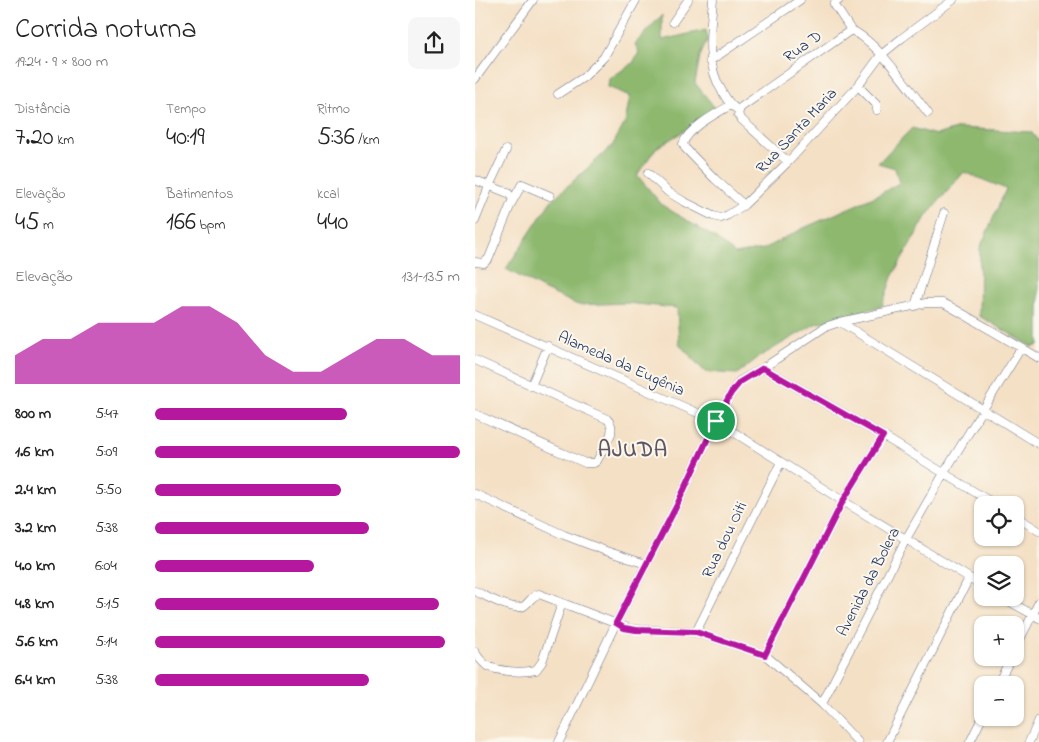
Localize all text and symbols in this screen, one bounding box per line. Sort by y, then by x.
text: Corrida noturna [15,10,197,51]
button: share [408,17,460,69]
street label: Rua D [779,25,827,69]
text: 19:24 · 9 × 800 m [15,50,108,74]
street label: Rua Santa Maria [751,83,843,179]
text: Distância [15,99,70,120]
text: Tempo [166,99,206,120]
text: Ritmo [317,99,350,120]
text: 7.20 [15,120,54,156]
text: 40:19 [166,120,205,156]
text: 5:36 [317,120,355,156]
text: km [54,130,74,151]
text: /km [355,130,380,151]
text: Elevação [15,184,66,205]
text: Batimentos [166,184,233,205]
text: kcal [317,184,339,205]
text: 45 [15,205,40,241]
text: 166 [166,205,196,241]
text: 440 [317,205,348,241]
text: m [40,215,54,236]
text: bpm [196,215,225,236]
text: Elevação [15,265,73,289]
text: 131–135 m [401,265,460,289]
street label: Alameda da Eugênia [554,325,688,403]
pin [695,400,737,442]
text: 800 m [15,402,51,426]
text: 5:47 [95,402,119,426]
icon: arrive [702,407,730,435]
district label: AJUDA [598,436,668,466]
text: 1.6 km [15,440,54,464]
text: 5:09 [95,440,117,464]
text: 2.4 km [15,478,56,502]
text: 5:50 [95,478,122,502]
map controls [974,496,1024,726]
button: locate [974,496,1024,546]
street label: Rua dou Oiti [696,497,754,582]
text: 3.2 km [15,516,56,540]
text: 5:38 [95,516,118,540]
street label: Avenida da Bolera [831,523,907,641]
text: 4.0 km [15,554,55,578]
text: 6:04 [95,554,117,578]
button: layers [974,556,1024,606]
text: 4.8 km [15,592,54,616]
text: 5:15 [95,592,120,616]
button: + [974,616,1024,666]
text: 5.6 km [15,630,58,654]
text: 5:14 [95,630,117,654]
text: 6.4 km [15,668,55,692]
text: 5:38 [95,668,118,692]
button: − [974,676,1024,726]

